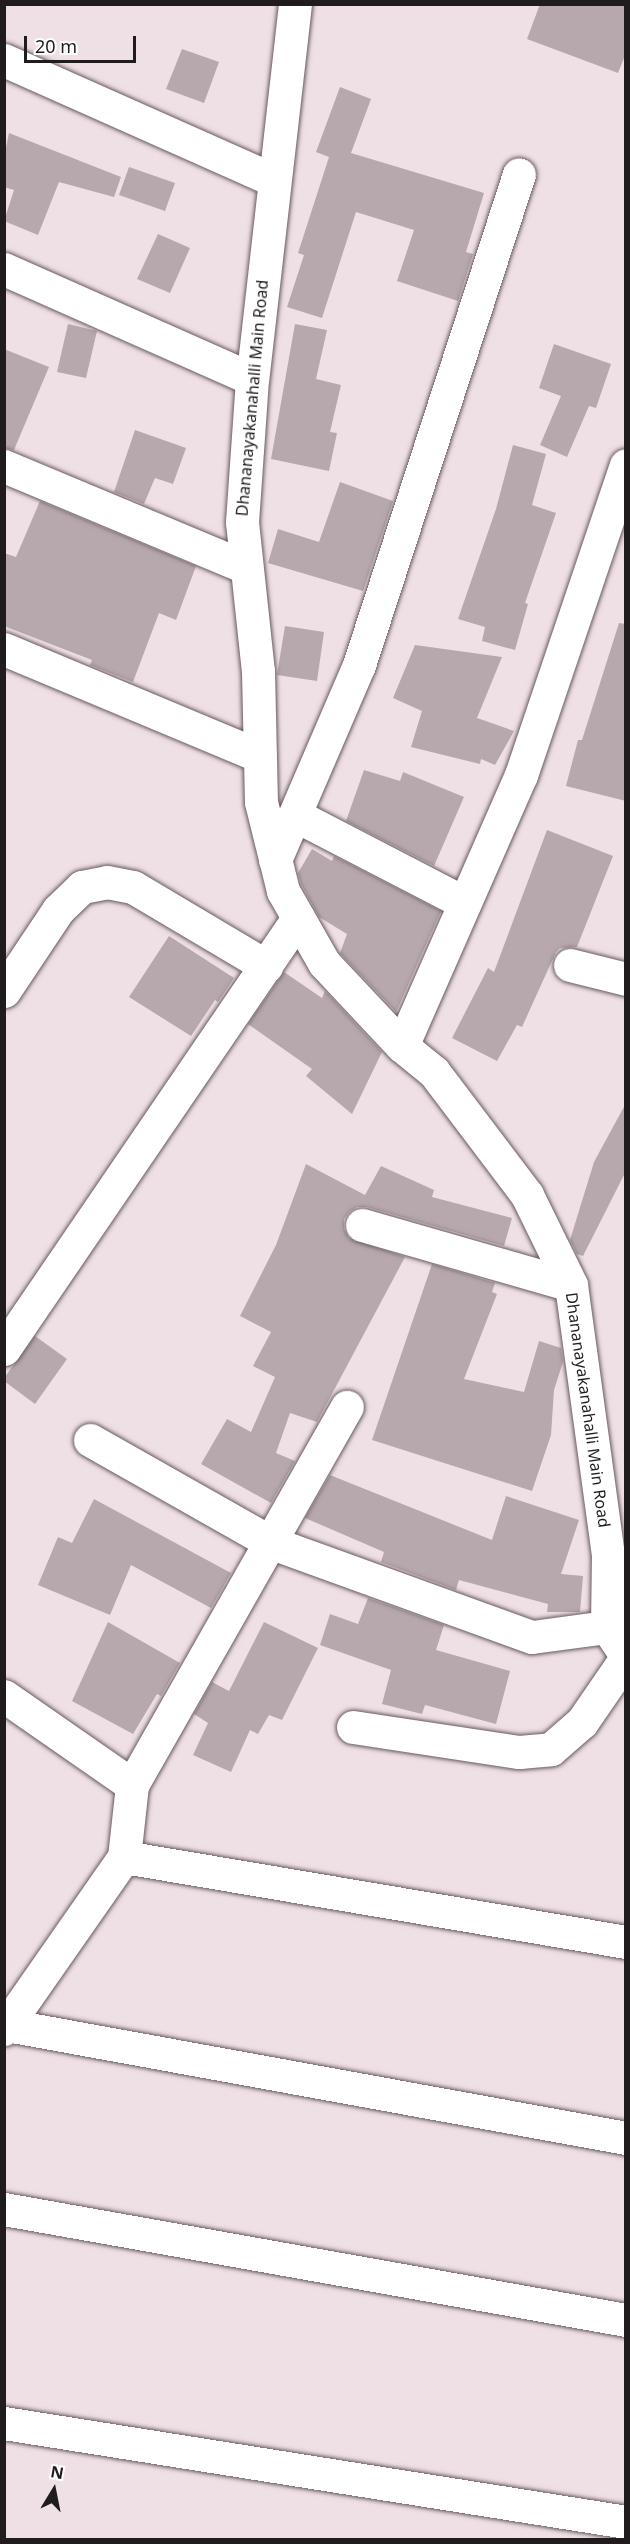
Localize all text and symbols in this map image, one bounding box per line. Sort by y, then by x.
scale bar [27,24,140,62]
text: 20 m [35,34,77,58]
street label: Dhananayakanahalli Main Road [232,279,272,517]
street label: Dhananayakanahalli Main Road [562,1291,614,1529]
north arrow [24,2460,84,2520]
text: N [49,2460,65,2484]

